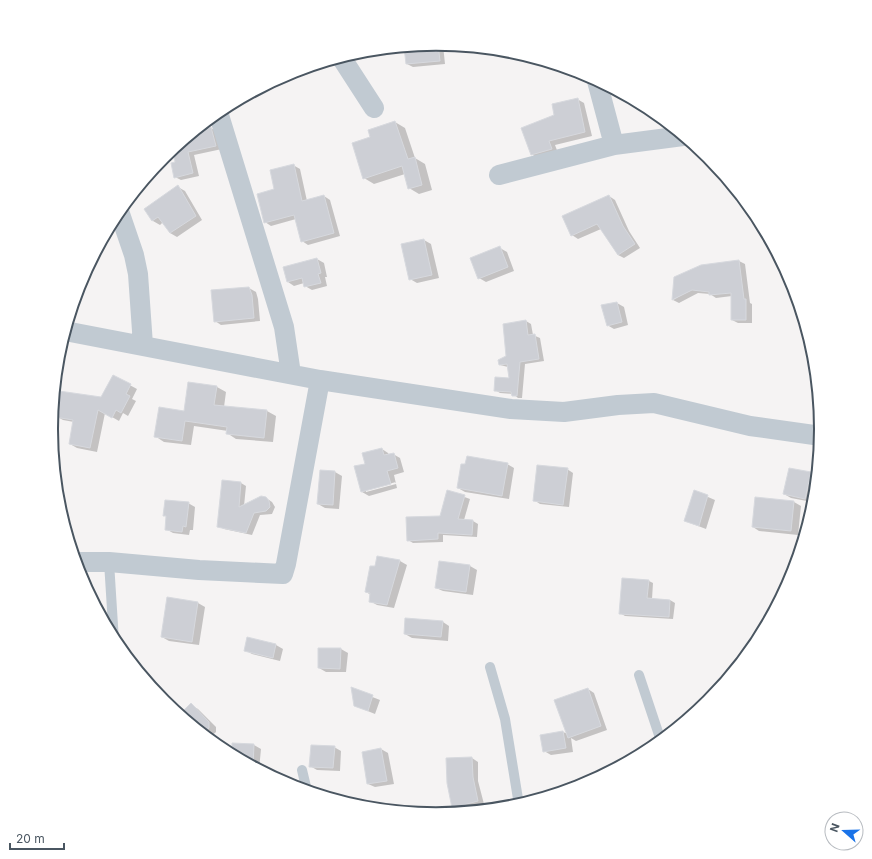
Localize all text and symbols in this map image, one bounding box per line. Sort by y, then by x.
north arrow [824,811,864,851]
text: N [827,821,843,834]
scale bar [10,825,64,851]
text: 20 m [16,831,45,846]

